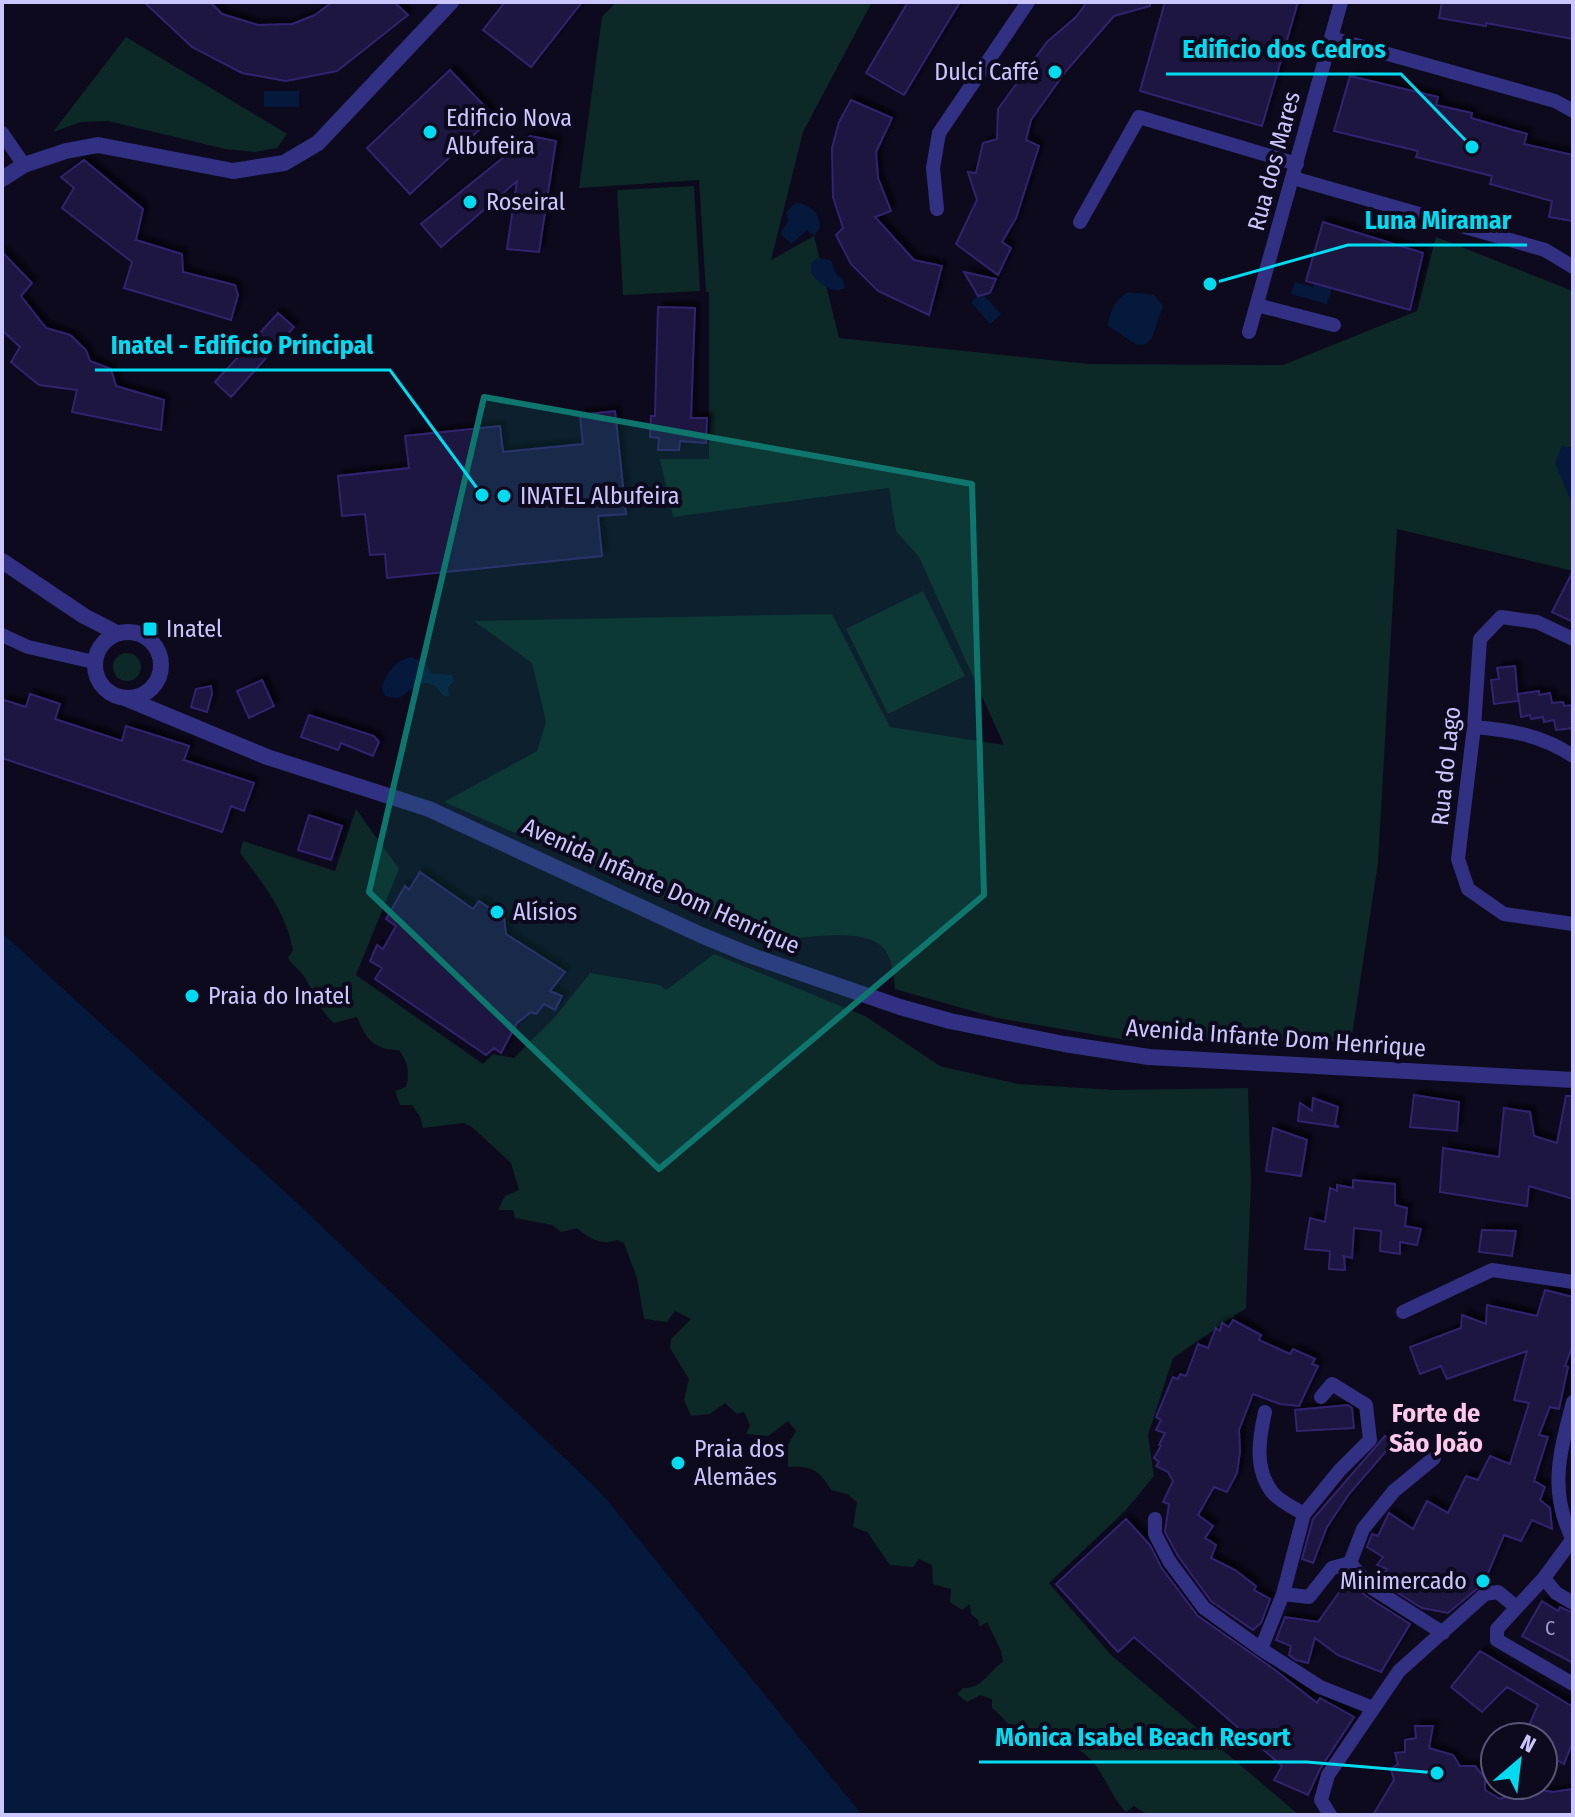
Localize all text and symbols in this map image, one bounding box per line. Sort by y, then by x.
callout: Edificio dos Cedros [1166,24,1401,74]
text: Edificio dos Cedros [1182,34,1386,65]
place label: Dulci Caffé [934,58,1039,86]
marker: Dulci Caffé [1046,63,1064,81]
street label: Rua dos Mares [1242,88,1306,234]
place label: Edificio Nova Albufeira [446,104,572,160]
marker: Edificio Nova Albufeira [421,123,439,141]
place label: Roseiral [486,188,565,216]
marker: Roseiral [461,193,479,211]
callout: Luna Miramar [1348,195,1527,245]
text: Luna Miramar [1365,205,1512,236]
callout: Inatel - Edificio Principal [95,320,390,370]
text: Inatel - Edificio Principal [111,330,374,361]
place label: INATEL Albufeira [520,482,680,510]
marker: INATEL Albufeira [495,487,513,505]
place label: Inatel [166,615,222,643]
marker: Inatel [141,620,159,638]
street label: Rua do Lago [1426,705,1466,827]
street label: Avenida Infante Dom Henrique [518,812,804,960]
place label: Alísios [513,898,577,926]
marker: Alísios [488,903,506,921]
place label: Praia do Inatel [208,982,350,1010]
marker: Praia do Inatel [183,987,201,1005]
street label: Avenida Infante Dom Henrique [1125,1014,1427,1062]
district label: Forte de São João [1389,1398,1483,1459]
place label: Praia dos Alemães [694,1435,785,1491]
marker: Praia dos Alemães [669,1454,687,1472]
place label: Minimercado [1340,1567,1467,1595]
marker: Minimercado [1474,1572,1492,1590]
house number: C [1545,1616,1555,1640]
callout: Mónica Isabel Beach Resort [979,1712,1307,1762]
north arrow [1479,1721,1559,1801]
text: Mónica Isabel Beach Resort [995,1722,1292,1753]
text: N [1516,1729,1540,1759]

